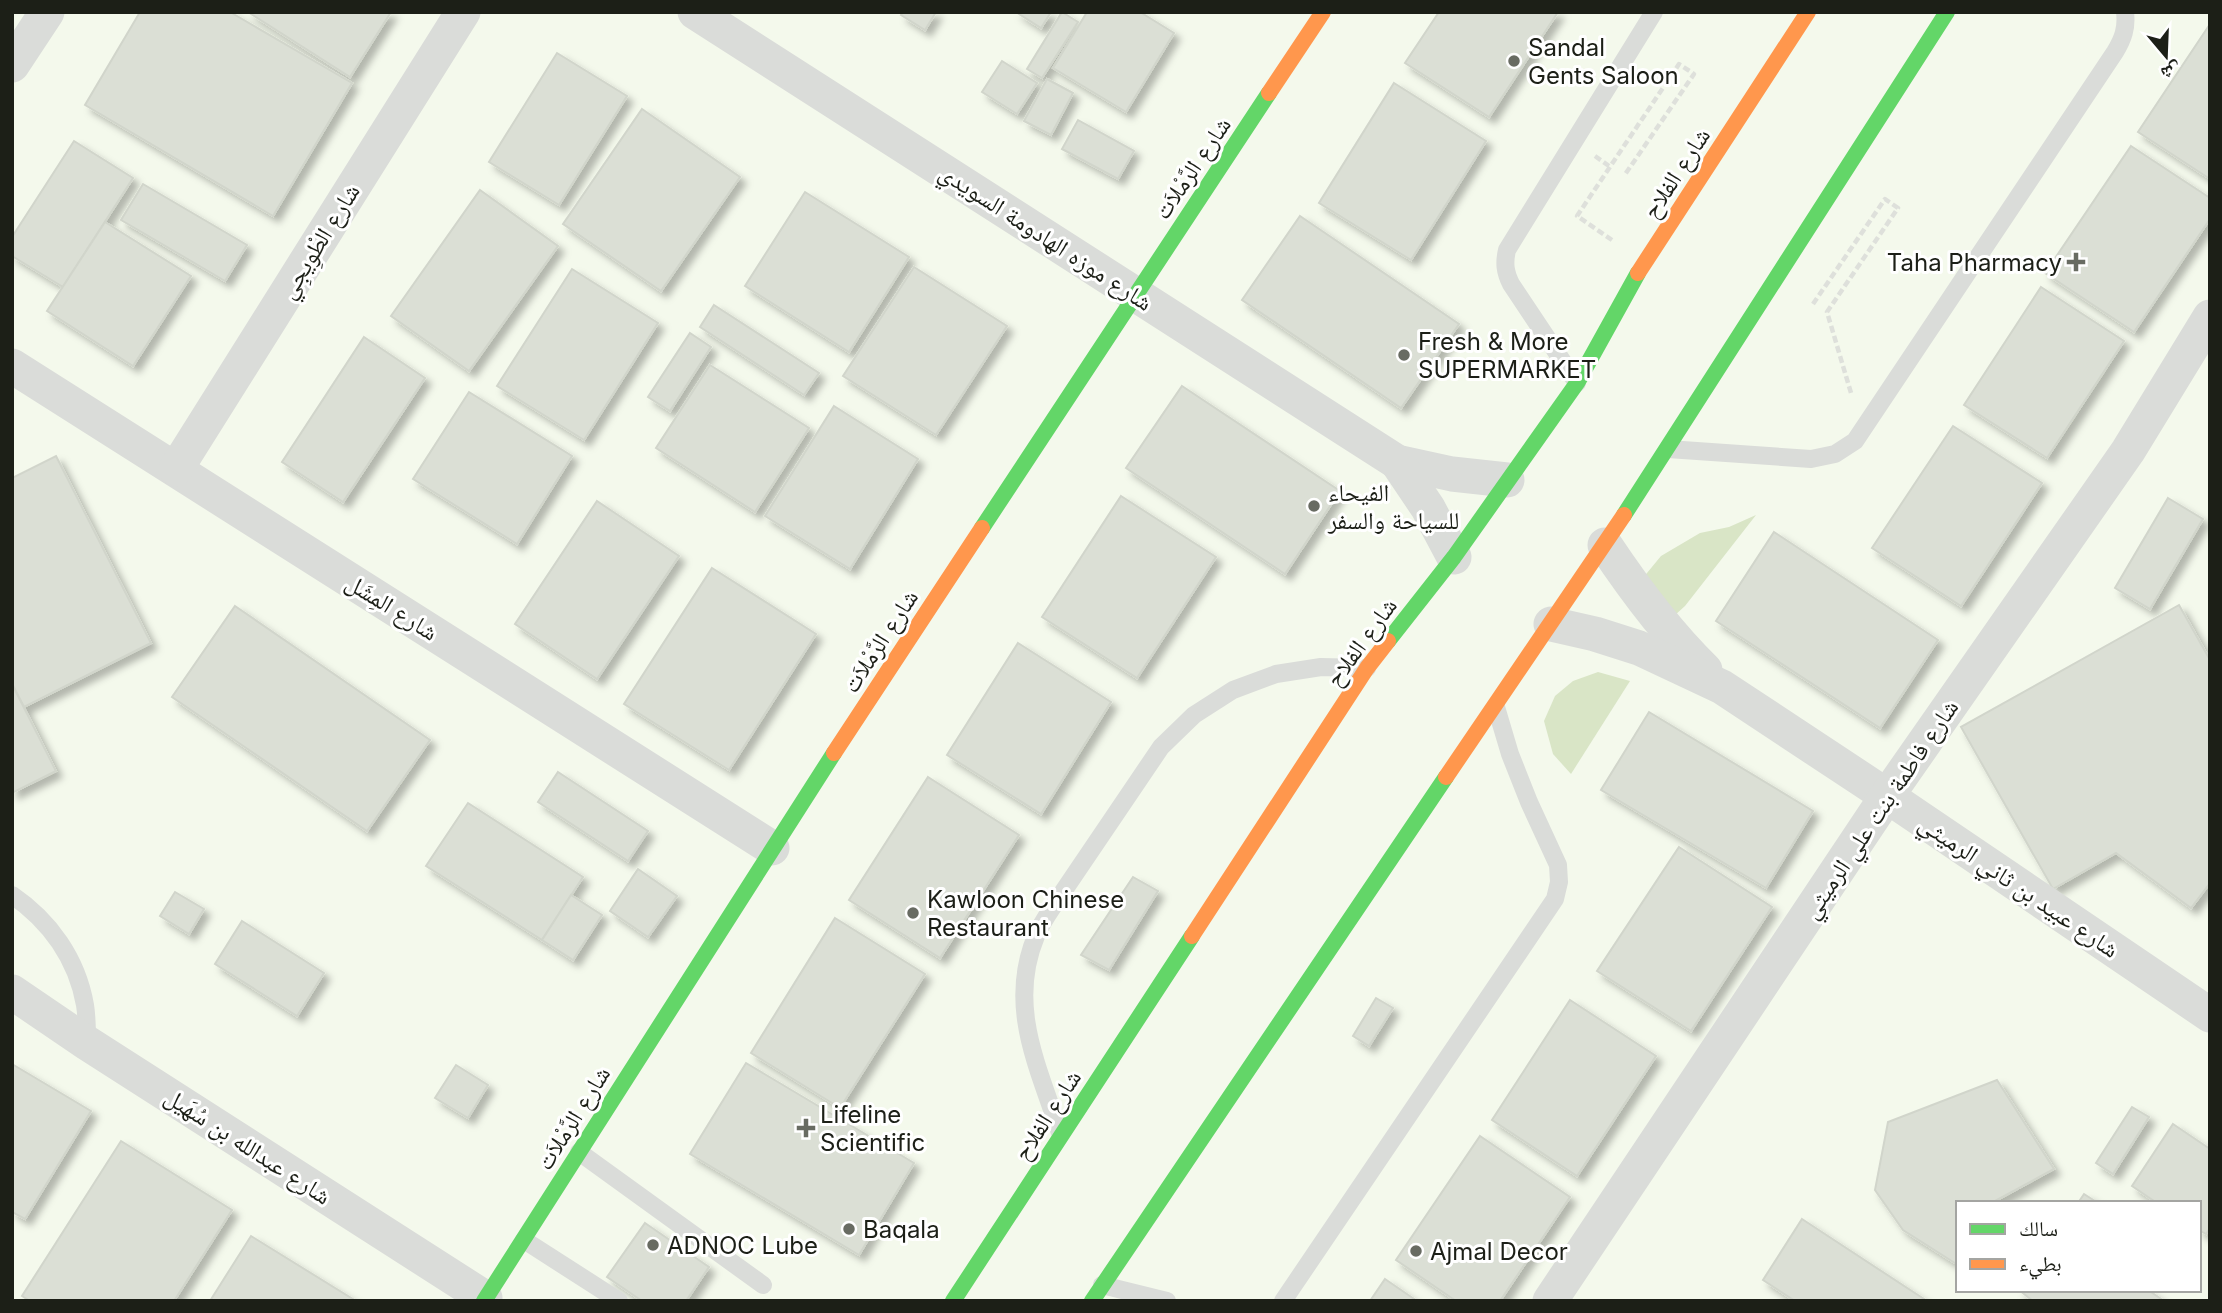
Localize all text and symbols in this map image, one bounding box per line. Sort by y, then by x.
north arrow [2131,21,2201,91]
place label: Sandal Gents Saloon [1528,33,1679,90]
marker: Sandal Gents Saloon [1506,53,1522,69]
text: ش [2158,57,2185,86]
street label: شارع الرَّمْلاَت [1147,111,1238,225]
street label: شارع الفلاح [1636,122,1717,224]
street label: شارع موزه الهادومة السويدي [931,157,1158,321]
street label: شارع الطْوِيجِي [272,178,370,307]
place label: Taha Pharmacy [1887,248,2062,277]
marker: Taha Pharmacy [2068,254,2084,270]
place label: Fresh & More SUPERMARKET [1418,327,1596,384]
marker: Fresh & More SUPERMARKET [1396,347,1412,363]
place label: الفيحاء للسياحة والسفر [1327,478,1459,535]
marker: الفيحاء للسياحة والسفر [1306,498,1322,514]
street label: شارع المِشَل [340,567,443,647]
street label: شارع الرَّمْلاَت [836,584,925,698]
street label: شارع الفلاح [1319,592,1404,693]
street label: شارع فاطمة بنت علي الرميثي [1796,694,1968,927]
street label: شارع عبيد بن ثاني الرميثي [1911,808,2125,968]
place label: Kawloon Chinese Restaurant [927,885,1124,942]
marker: Kawloon Chinese Restaurant [905,905,921,921]
street label: شارع الرَّمْلاَت [530,1061,617,1176]
street label: شارع الفلاح [1007,1064,1088,1166]
street label: شارع عبدالله بن سُهَيل [159,1081,337,1211]
place label: Lifeline Scientific [820,1100,925,1157]
marker: Lifeline Scientific [798,1120,814,1136]
legend [1956,1201,2201,1292]
place label: Baqala [863,1215,940,1244]
text: سالك [2019,1216,2058,1241]
marker: Baqala [841,1221,857,1237]
place label: ADNOC Lube [667,1231,818,1260]
marker: ADNOC Lube [645,1237,661,1253]
place label: Ajmal Decor [1430,1237,1568,1266]
marker: Ajmal Decor [1408,1243,1424,1259]
text: بطيء [2019,1251,2062,1280]

